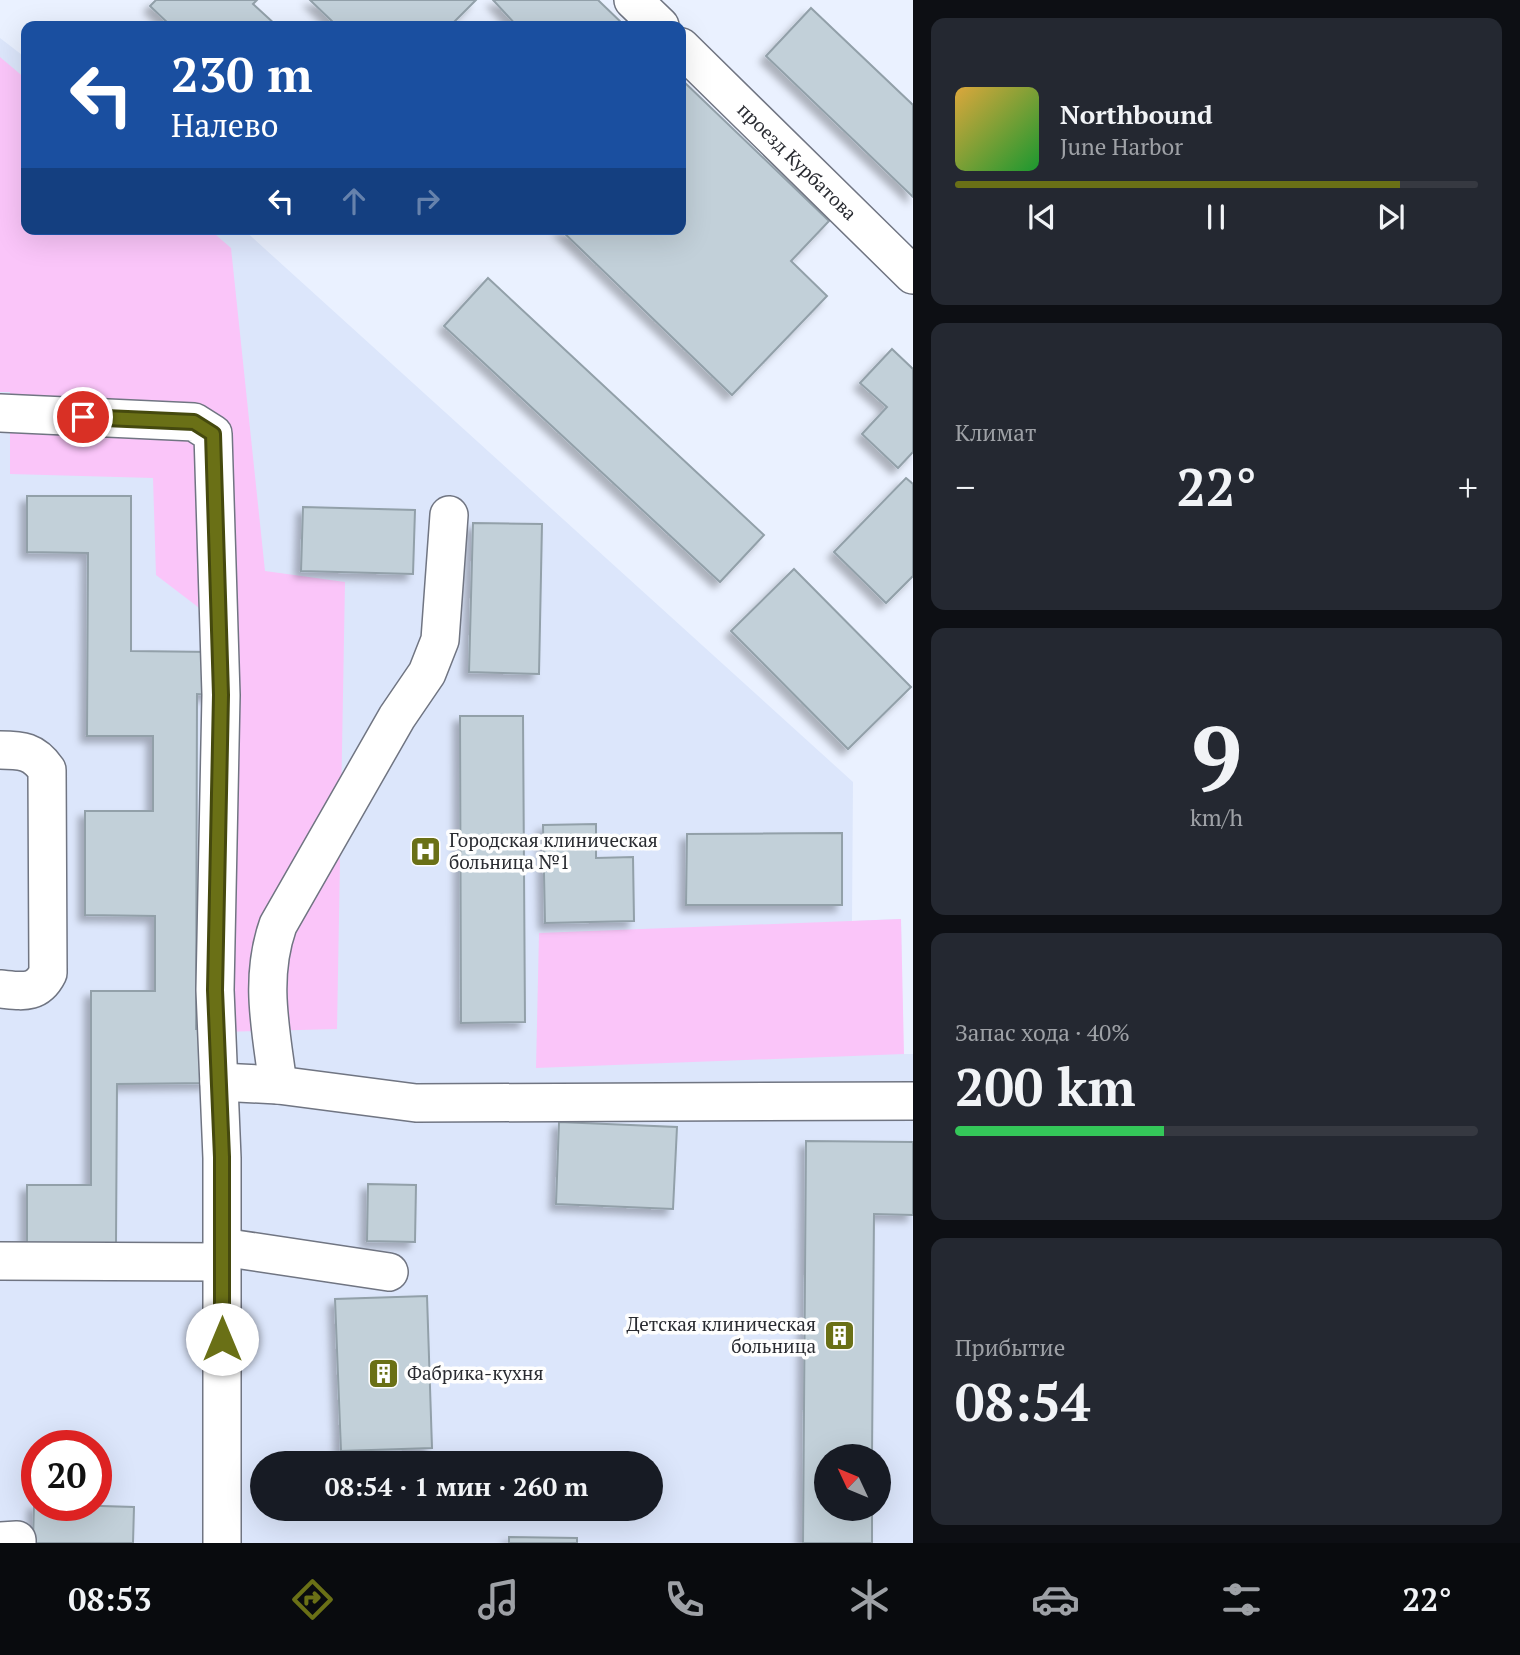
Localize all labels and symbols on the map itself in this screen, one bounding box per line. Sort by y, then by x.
street label: проезд Курбатова [733,97,863,225]
pin [53,387,113,447]
place label: Городская клиническая больница №1 [449,827,658,874]
hospital icon: Городская клиническая больница №1 [409,834,443,868]
position arrow [185,1302,259,1376]
place label: Детская клиническая больница [626,1311,816,1358]
building icon: Детская клиническая больница [822,1318,856,1352]
building icon: Фабрика-кухня [367,1356,401,1390]
place label: Фабрика-кухня [407,1360,544,1385]
speed limit sign: 20 [21,1430,112,1521]
north arrow [814,1444,891,1521]

